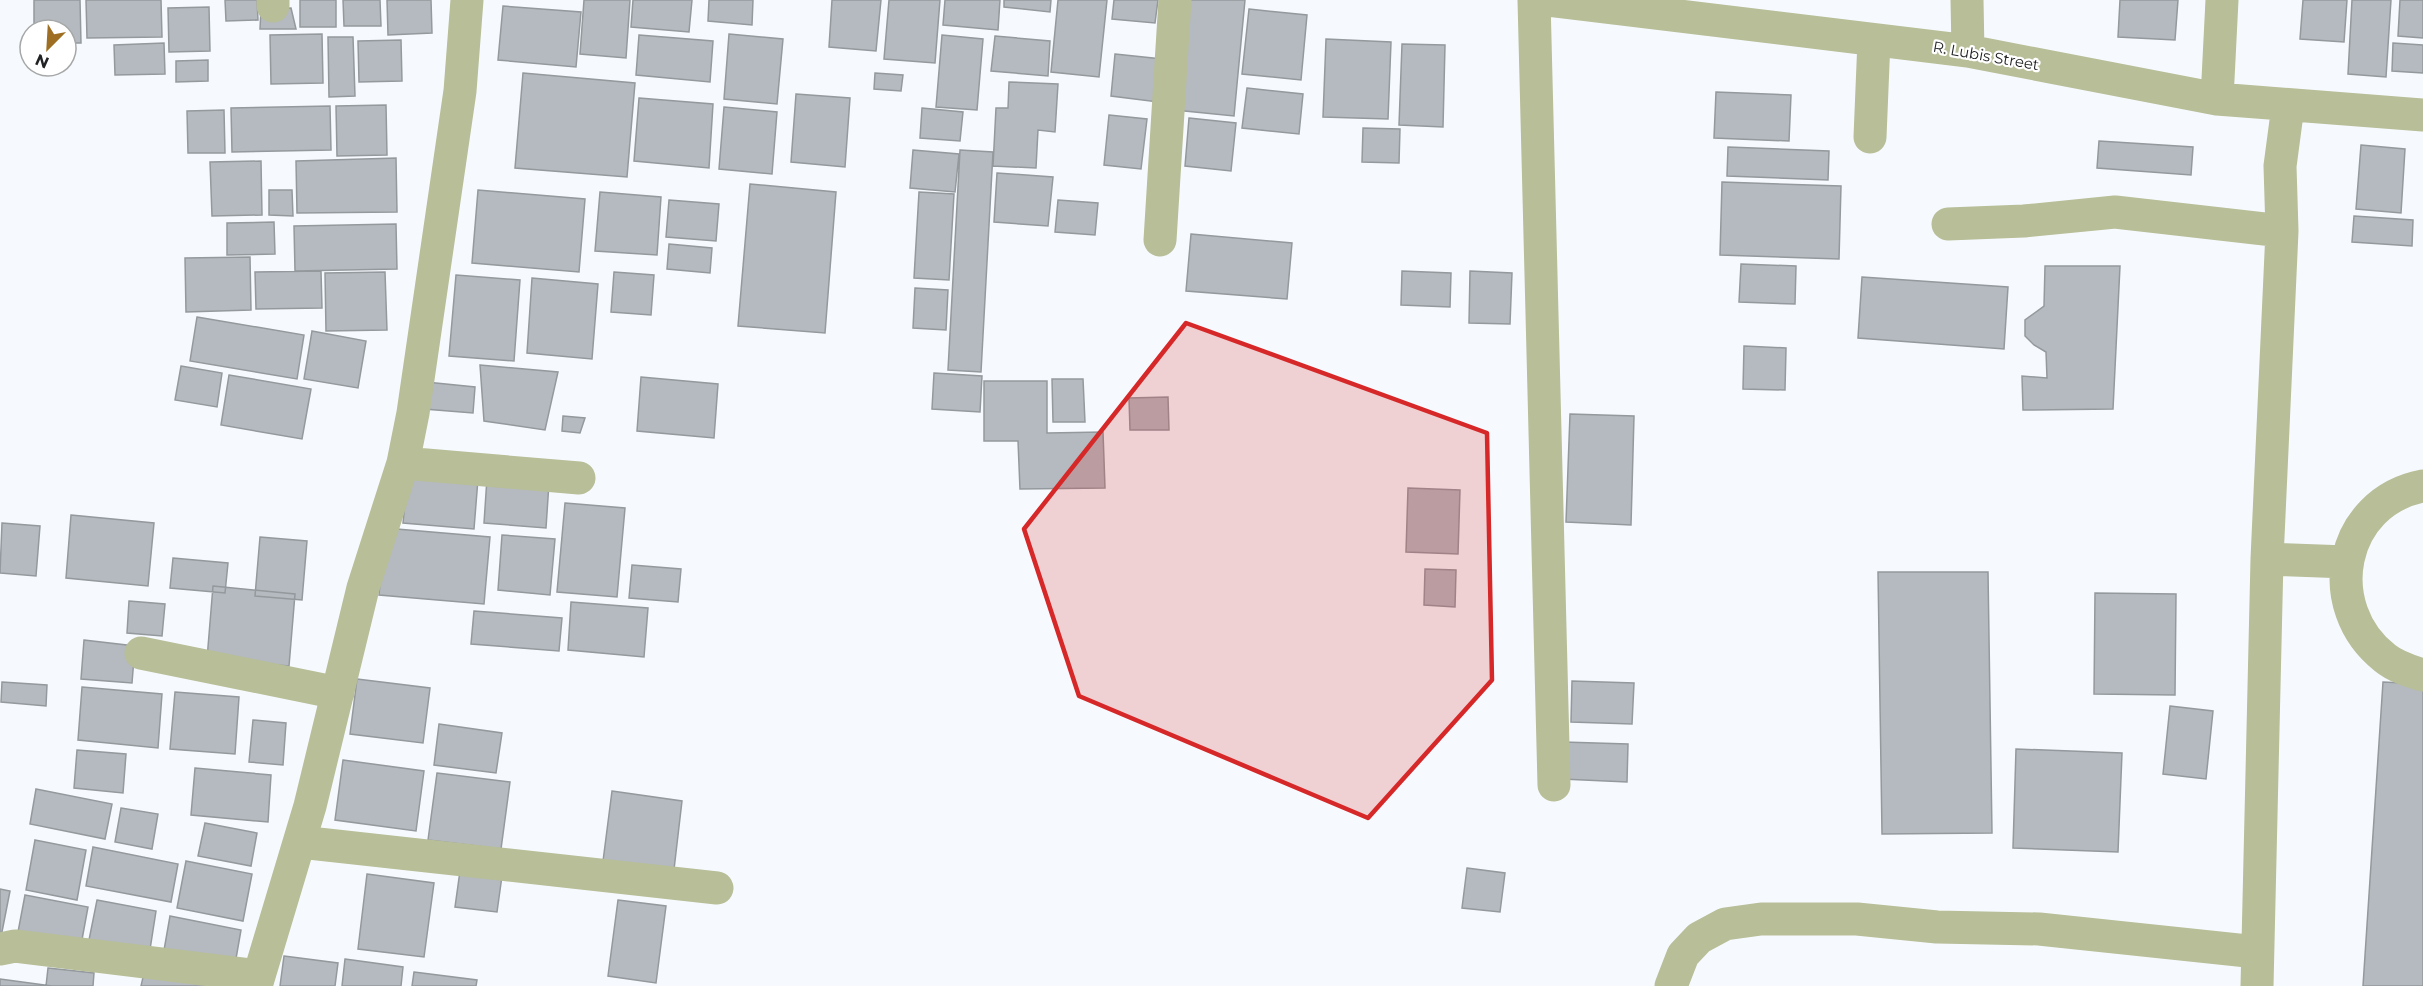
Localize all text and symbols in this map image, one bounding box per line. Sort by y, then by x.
north arrow [18,18,78,78]
street label: R. Lubis Street [1931,37,2041,74]
text: N [32,50,52,73]

